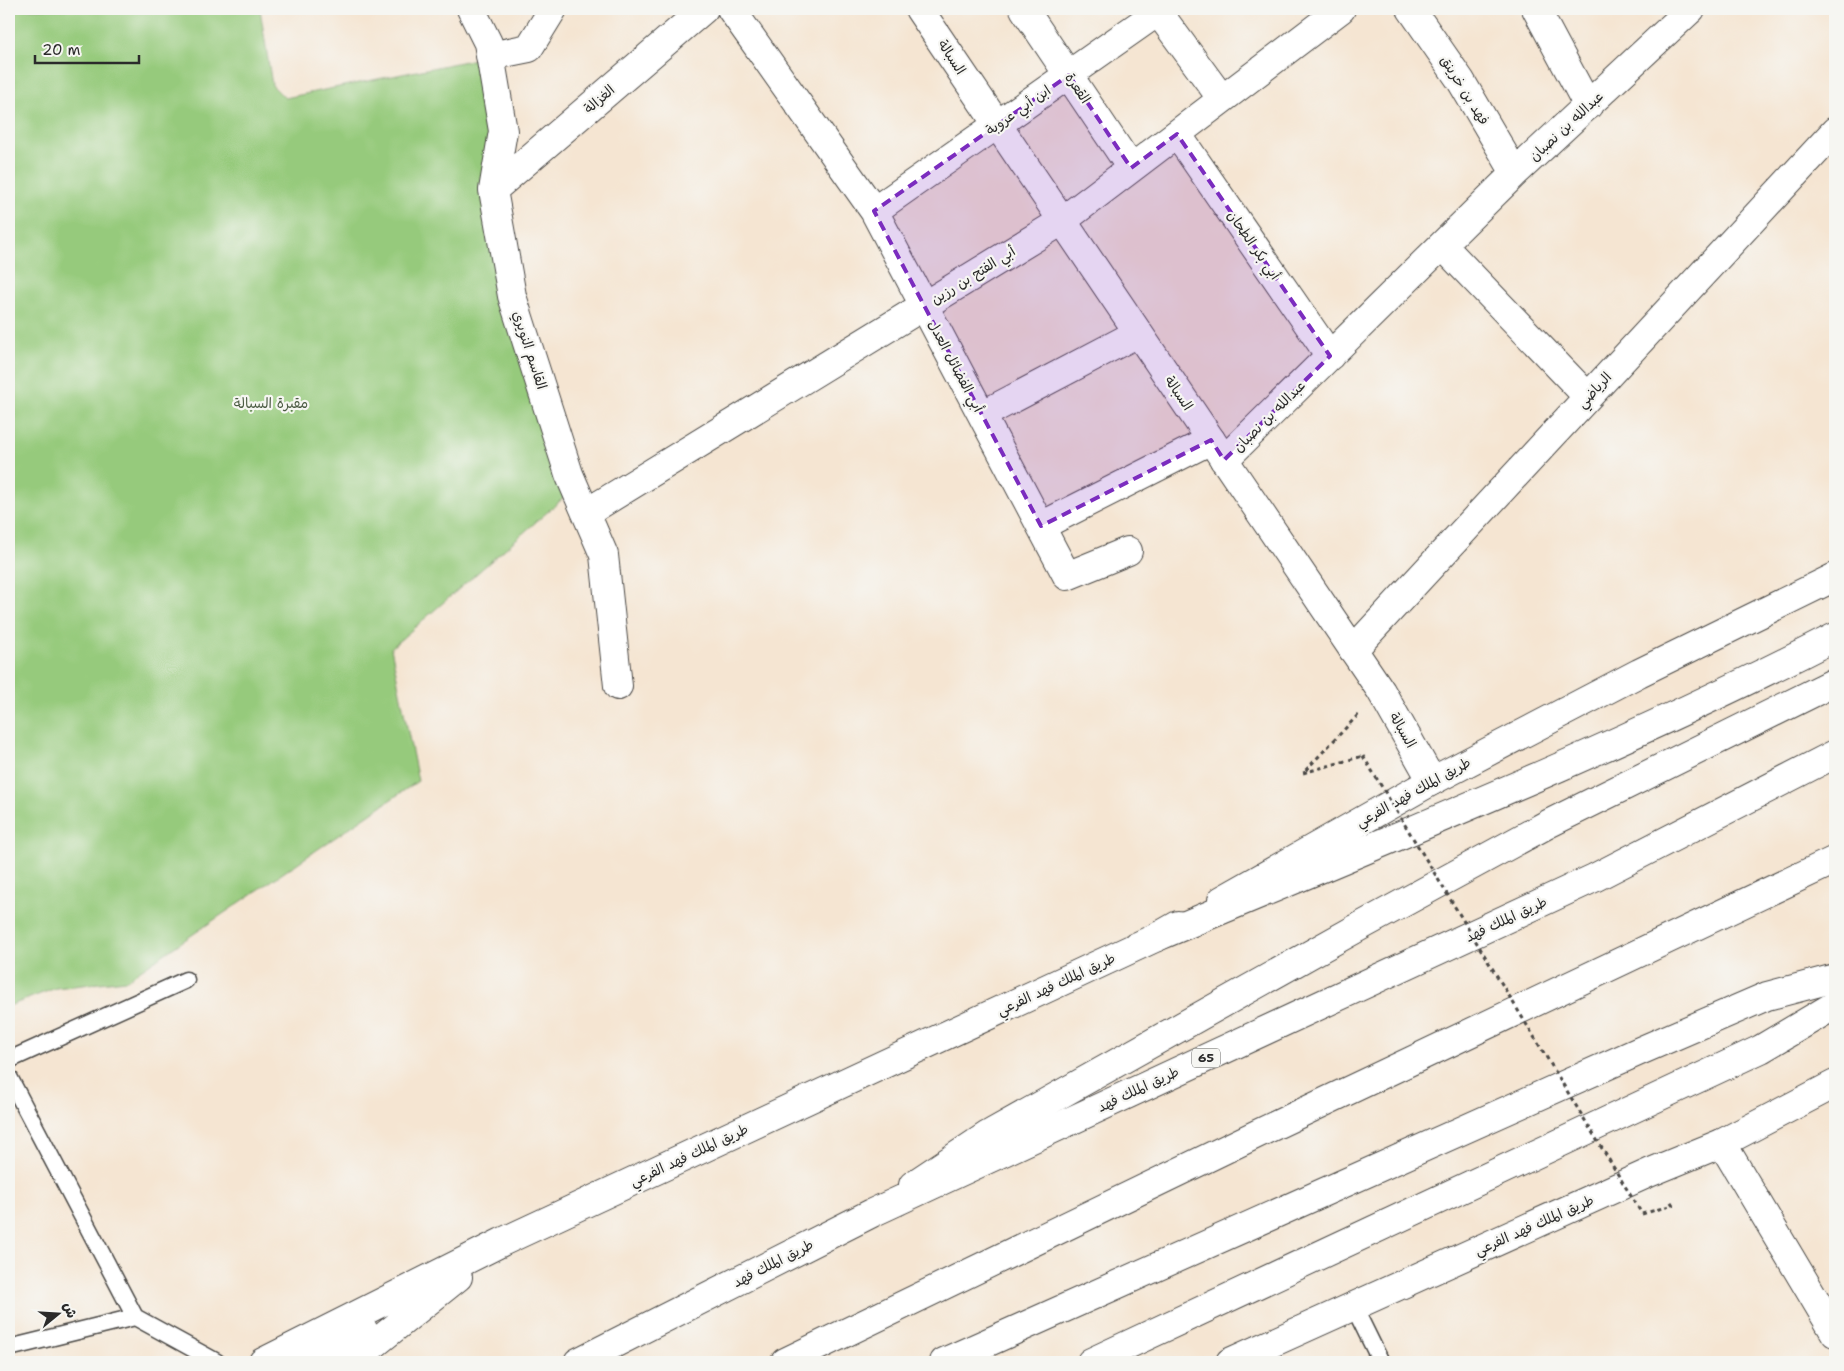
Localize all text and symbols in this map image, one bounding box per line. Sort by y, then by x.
scale bar [35,32,139,64]
street label: السبالة [934,36,970,78]
text: 20 m [42,40,81,60]
street label: فهد بن خرينق [1437,52,1493,128]
street label: القعرة [1061,69,1095,107]
street label: الغزالة [580,81,618,117]
street label: ابن أبي عروبة [982,81,1056,142]
street label: عبدالله بن نصبان [1525,87,1607,165]
street label: أبي بكر الطحان [1220,207,1285,286]
street label: أبي الفتح بن رزين [927,242,1021,312]
street label: القاسم النويري [507,308,551,392]
street label: أبي الفضائل العدل [921,317,988,417]
street label: الرياضي [1573,368,1618,415]
street label: السبالة [1161,372,1197,414]
street label: عبدالله بن نصبان [1229,376,1309,456]
park label: مقبرة السبالة [234,394,308,412]
street label: السبالة [1386,709,1420,751]
street label: طريق الملك فهد الفرعي [1352,753,1476,835]
street label: طريق الملك فهد [1462,892,1550,946]
street label: طريق الملك فهد الفرعي [994,949,1120,1023]
road number: 65 [1192,1048,1220,1068]
street label: طريق الملك فهد [1094,1062,1182,1116]
street label: طريق الملك فهد الفرعي [627,1120,753,1194]
street label: طريق الملك فهد الفرعي [1472,1191,1598,1263]
street label: طريق الملك فهد [730,1235,816,1291]
north arrow [32,1288,82,1338]
text: ش [59,1300,81,1320]

